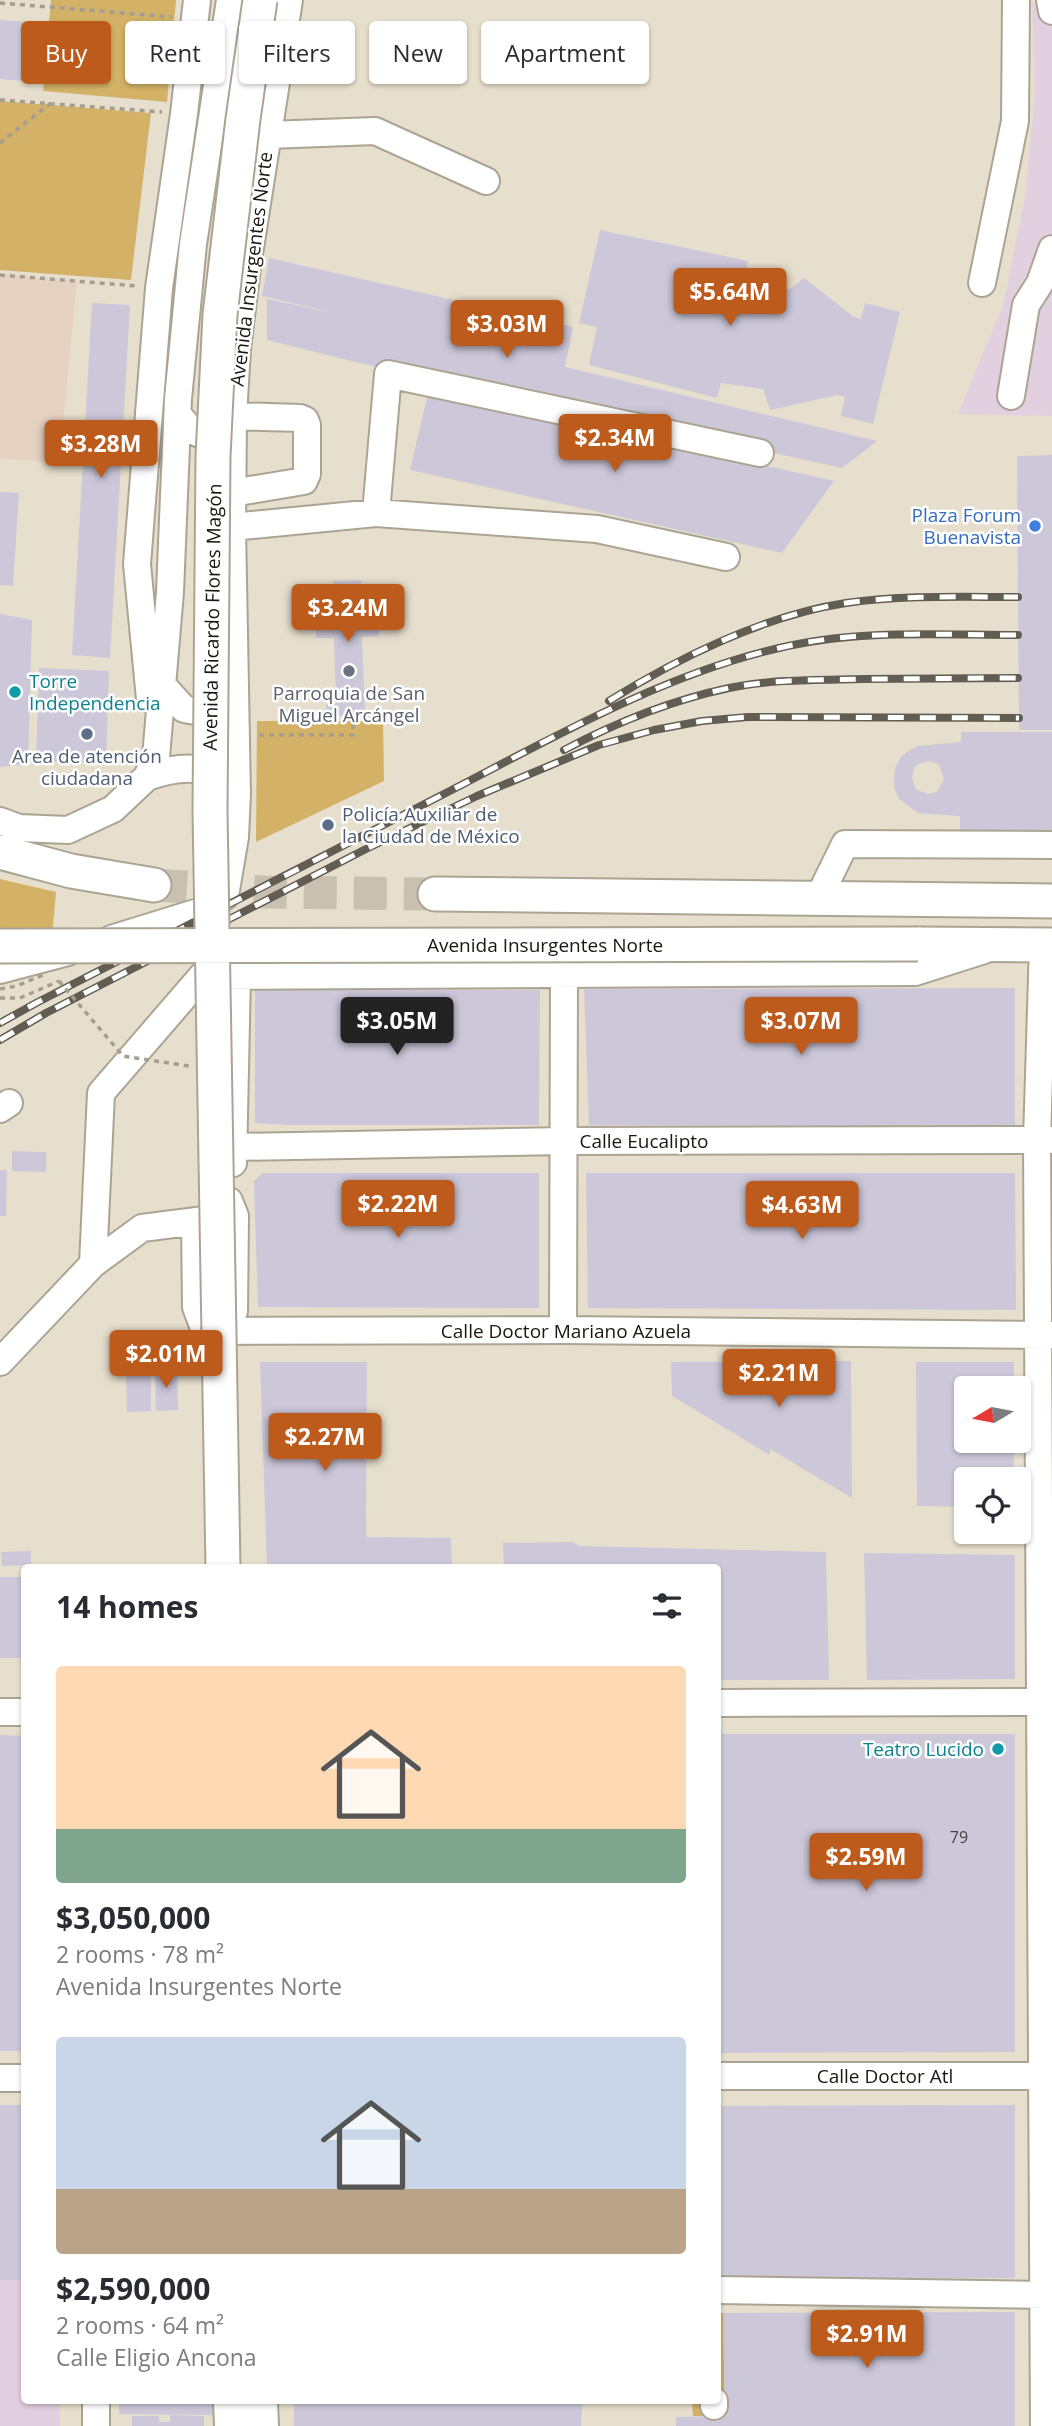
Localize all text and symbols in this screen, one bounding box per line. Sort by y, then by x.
chip: Buy [21,21,111,84]
chip: Rent [125,21,225,84]
chip: Filters [239,21,355,84]
chip: New [369,21,467,84]
chip: Apartment [481,21,649,84]
street label: Avenida Insurgentes Norte [224,150,278,388]
pin: $5.64M [673,268,787,328]
text: $5.64M [690,275,770,307]
pin: $3.03M [450,300,564,360]
text: $3.03M [467,307,547,339]
pin: $2.34M [558,414,672,474]
pin: $3.28M [44,420,158,480]
text: $2.34M [575,421,655,453]
text: $3.28M [61,427,141,459]
street label: Avenida Ricardo Flores Magón [197,483,227,751]
place label: Plaza Forum Buenavista [912,502,1021,550]
marker: Plaza Forum Buenavista [1027,518,1043,534]
pin: $3.24M [291,584,405,644]
text: $3.24M [308,591,388,623]
marker: Parroquia de San Miguel Arcángel [341,663,357,679]
place label: Torre Independencia [29,668,161,716]
place label: Parroquia de San Miguel Arcángel [273,680,425,728]
marker: Torre Independencia [7,684,23,700]
marker: Area de atención ciudadana [79,726,95,742]
place label: Area de atención ciudadana [12,743,162,791]
place label: Policía Auxiliar de la Ciudad de México [342,801,520,849]
marker: Policía Auxiliar de la Ciudad de México [320,817,336,833]
street label: Avenida Insurgentes Norte [427,932,663,958]
pin: $3.05M [340,998,454,1057]
pin: $3.07M [744,998,858,1057]
text: $3.05M [357,1004,437,1036]
text: $3.07M [761,1004,841,1036]
street label: Calle Eucalipto [579,1128,709,1154]
pin: $2.22M [341,1180,455,1240]
pin: $4.63M [745,1182,859,1241]
text: $2.22M [358,1187,438,1219]
text: $4.63M [762,1188,842,1220]
street label: Calle Doctor Mariano Azuela [441,1318,691,1344]
pin: $2.01M [109,1330,223,1390]
text: $2.01M [126,1337,206,1369]
pin: $2.21M [722,1350,836,1409]
text: $2.21M [739,1356,819,1388]
north arrow [954,1376,1031,1452]
map controls [954,1376,1031,1544]
pin: $2.27M [268,1414,382,1473]
text: $2.27M [285,1420,365,1452]
button: locate [954,1467,1031,1544]
text: 14 homes [56,1586,199,1627]
icon: filters [648,1587,686,1625]
icon: home [308,1711,434,1837]
place label: Teatro Lucido [863,1736,984,1762]
marker: Teatro Lucido [990,1741,1006,1757]
house number: 79 [950,1826,968,1848]
pin: $2.59M [809,1834,923,1893]
text: $2.59M [826,1840,906,1872]
text: $3,050,000 [56,1897,210,1938]
text: 2 rooms · 78 m² [56,1938,224,1970]
text: Avenida Insurgentes Norte [56,1970,342,2002]
street label: Calle Doctor Atl [817,2063,953,2089]
icon: home [308,2082,434,2208]
text: $2,590,000 [56,2268,210,2309]
text: 2 rooms · 64 m² [56,2309,224,2341]
pin: $2.91M [810,2310,924,2370]
text: $2.91M [827,2317,907,2349]
text: Calle Eligio Ancona [56,2341,257,2373]

